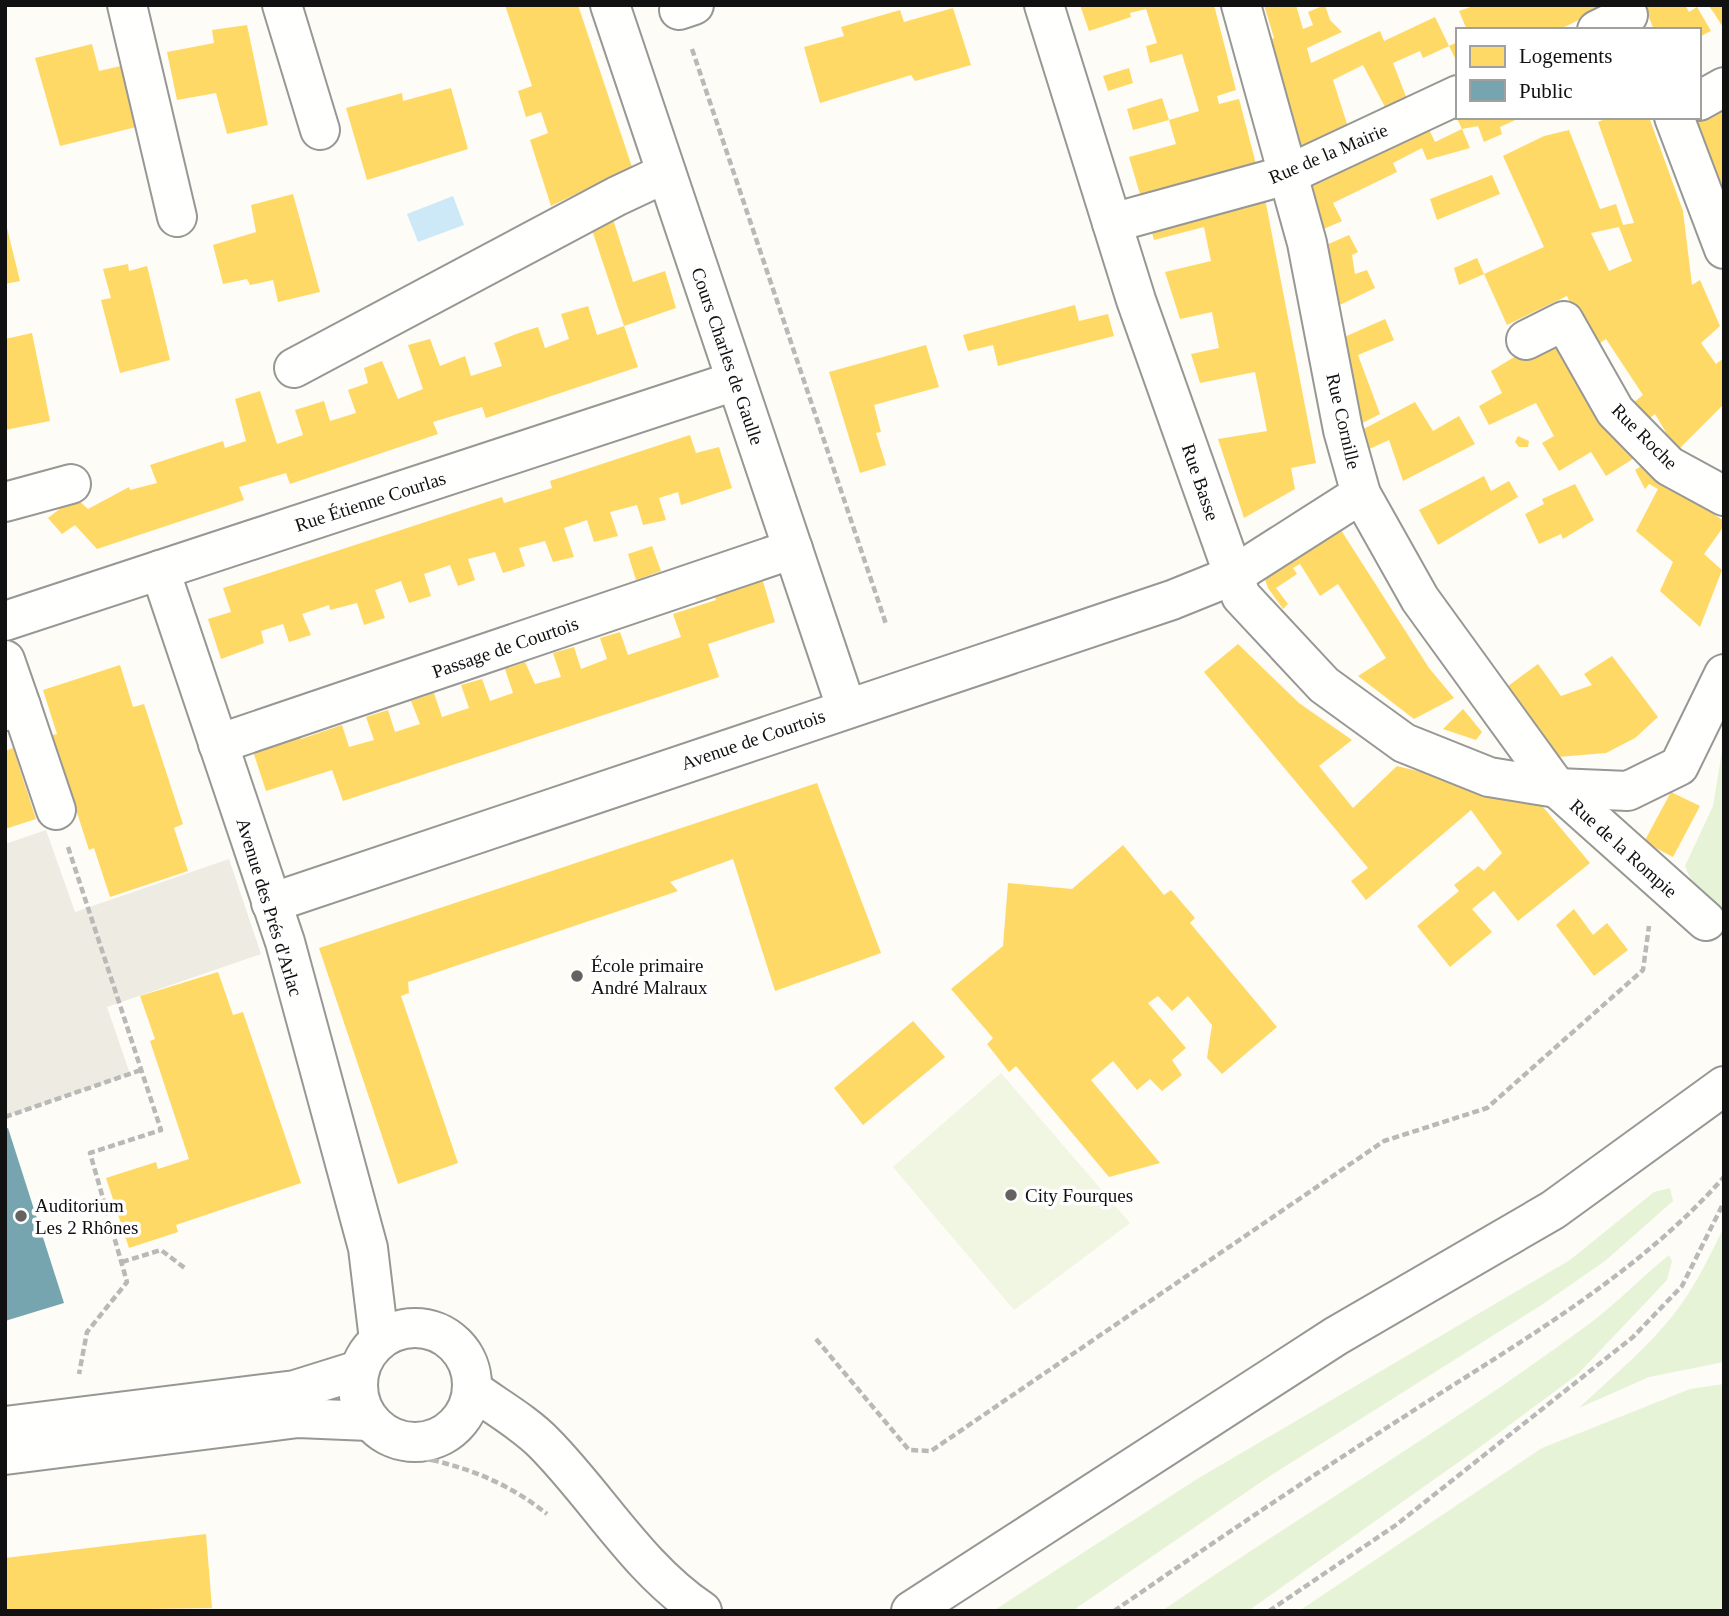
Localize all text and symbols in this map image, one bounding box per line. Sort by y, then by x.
legend [1456,28,1701,119]
text: Logements [1519,44,1612,68]
text: Public [1519,79,1573,103]
street label: Rue de la Mairie [1266,119,1391,188]
street label: Cours Charles de Gaulle [687,265,768,448]
street label: Rue Cornille [1322,371,1365,471]
street label: Rue Roche [1608,399,1682,473]
street label: Rue Basse [1178,441,1223,523]
street label: Rue Étienne Courlas [292,467,448,536]
street label: Passage de Courtois [429,613,581,682]
street label: Avenue de Courtois [679,705,828,774]
street label: Rue de la Rompie [1566,795,1681,902]
street label: Avenue des Prés d'Arlac [232,816,307,999]
place label: École primaire André Malraux [591,955,708,998]
marker: École primaire André Malraux [569,968,585,984]
place label: City Fourques [1025,1185,1133,1206]
marker: City Fourques [1003,1187,1019,1203]
place label: Auditorium Les 2 Rhônes [35,1195,138,1238]
marker: Auditorium Les 2 Rhônes [13,1208,29,1224]

